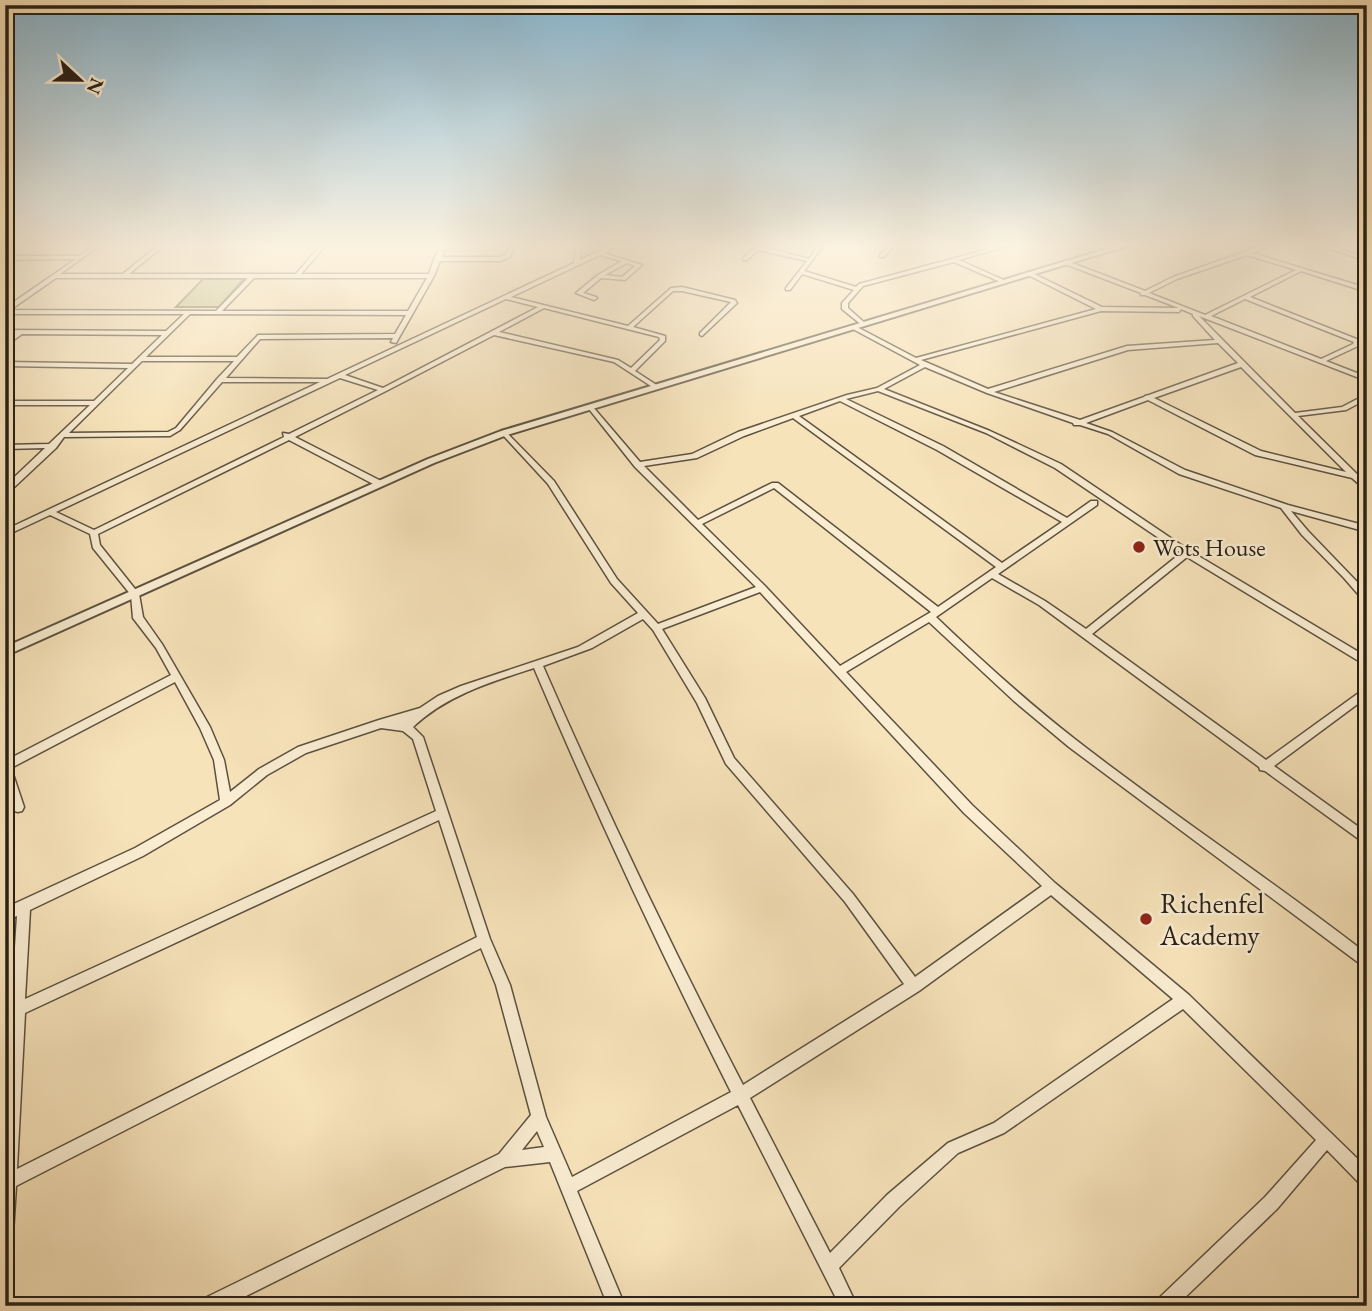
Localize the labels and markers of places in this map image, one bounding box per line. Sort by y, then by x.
place label: Wots House [1153,532,1266,563]
marker: Wots House [1131,539,1147,555]
place label: Richenfel Academy [1159,885,1264,953]
marker: Richenfel Academy [1138,911,1154,927]

